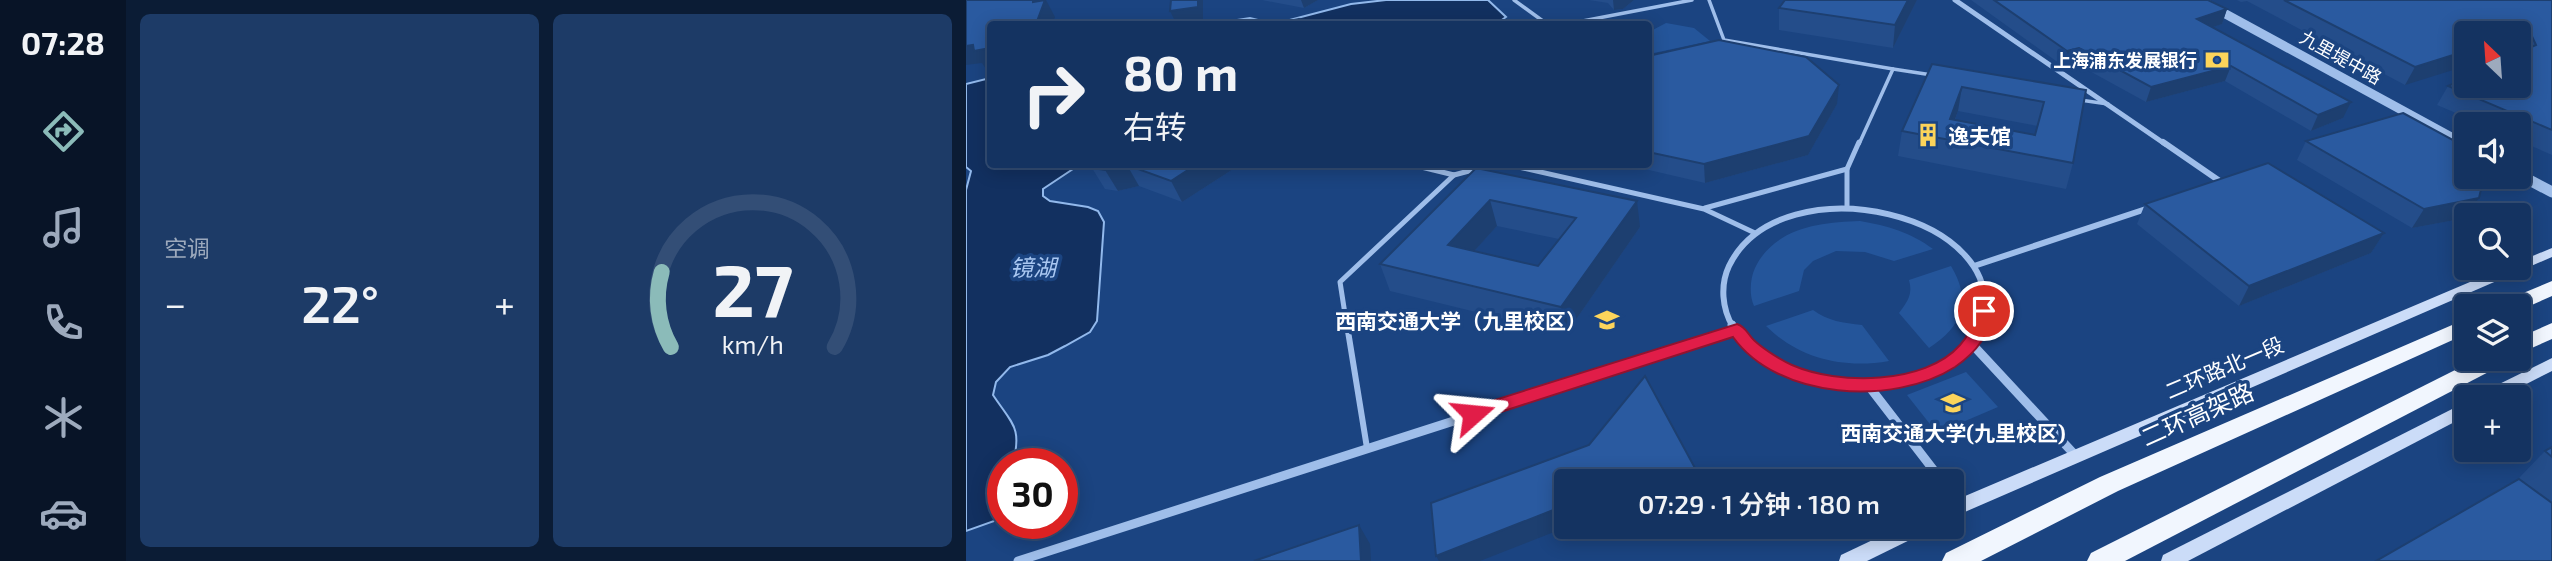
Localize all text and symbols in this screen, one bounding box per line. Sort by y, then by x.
north arrow [2454,21,2530,98]
map controls [2454,21,2531,462]
text: 07:28 [21,23,105,61]
street label: 九里堤中路 [2296,26,2386,88]
text: 80 m [1123,42,1238,101]
bank icon: 上海浦东发展银行 [2203,46,2231,74]
icon: right [1008,49,1099,140]
place label: 上海浦东发展银行 [2053,49,2197,71]
icon: directions [39,107,88,156]
text: 右转 [1123,107,1187,145]
button: sound [2454,112,2531,189]
building icon: 逸夫馆 [1914,121,1942,149]
place label: 逸夫馆 [1948,123,2011,148]
icon: music [39,203,88,252]
button: search [2454,203,2531,280]
text: 空调 [164,234,210,262]
text: 27 [712,244,793,332]
water label: 镜湖 [1010,253,1059,281]
text: 22° [301,271,379,333]
text: − [164,280,186,326]
text: + [494,280,515,326]
pin [1954,281,2014,341]
icon: arrive [1965,292,2003,330]
button: layers [2454,294,2531,371]
icon: phone [39,298,88,347]
school or university icon: 西南交通大学（九里校区） [1593,306,1621,334]
place label: 西南交通大学（九里校区） [1335,308,1587,333]
text: km/h [721,328,784,358]
street label: 二环路北一段 [2161,331,2287,403]
street label: 二环高架路 [2136,376,2258,452]
position arrow [1436,377,1510,451]
button: + [2454,385,2531,462]
school or university icon: 西南交通大学(九里校区) [1939,389,1967,417]
icon: climate [39,393,88,442]
place label: 西南交通大学(九里校区) [1840,420,2066,445]
speed limit sign: 30 [987,448,1078,539]
text: 07:29 · 1 分钟 · 180 m [1638,488,1880,519]
icon: car [39,489,88,538]

